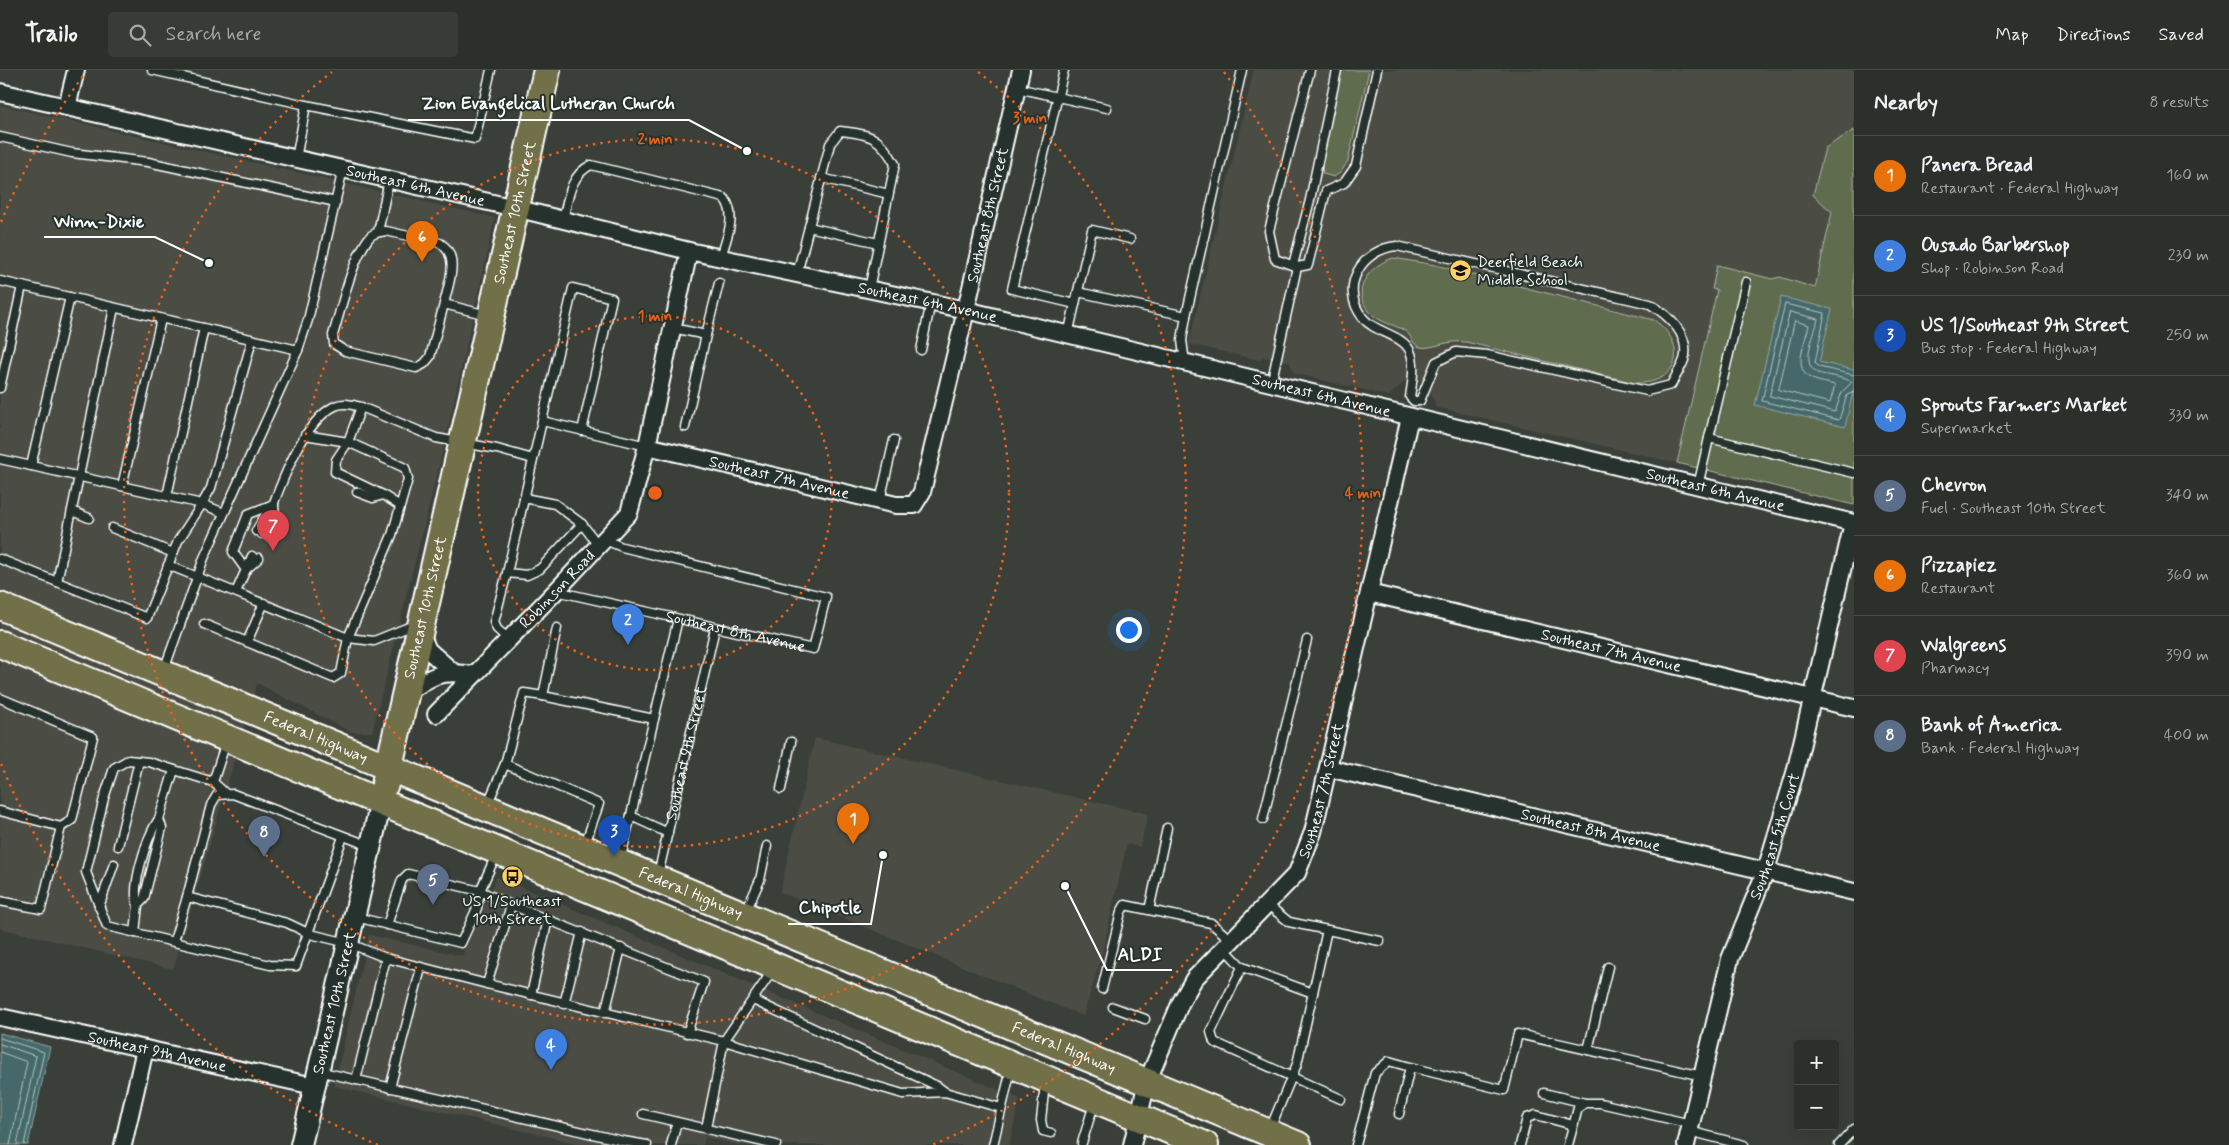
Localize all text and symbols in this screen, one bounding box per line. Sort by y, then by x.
search box [108,12,458,57]
text: Trailo [25,19,78,50]
icon: search [126,21,154,49]
text: Search here [166,22,261,47]
text: Map [1996,23,2029,47]
text: Directions [2057,23,2131,47]
text: Saved [2159,23,2204,47]
callout: Zion Evangelical Lutheran Church [408,87,689,120]
text: Nearby [1874,89,1938,117]
text: Zion Evangelical Lutheran Church [421,92,675,118]
text: 8 results [2149,92,2209,113]
text: 3 min [1013,109,1047,129]
text: 2 min [637,130,673,150]
street label: Southeast 10th Street [488,139,541,286]
street label: Southeast 8th Street [962,144,1014,285]
text: Panera Bread [1921,153,2033,178]
street label: Southeast 6th Avenue [344,160,487,211]
text: 1 [1886,165,1894,186]
text: 160 m [2166,165,2209,186]
text: Restaurant · Federal Highway [1921,178,2118,199]
callout: Winn-Dixie [44,204,155,237]
text: Winn-Dixie [53,210,145,234]
pin: 6 [406,221,438,262]
text: Ousado Barbershop [1921,233,2070,258]
text: 2 [1886,245,1894,266]
text: 230 m [2168,245,2209,266]
place label: Deerfield Beach Middle School [1477,252,1583,291]
text: Shop · Robinson Road [1921,258,2064,279]
school or university icon: Deerfield Beach Middle School [1449,259,1473,283]
street label: Southeast 6th Avenue [856,277,999,328]
text: 1 min [638,307,672,327]
text: US 1/Southeast 9th Street [1921,313,2129,338]
text: 3 [1886,325,1894,346]
text: 250 m [2166,325,2209,346]
text: Bus stop · Federal Highway [1921,338,2097,359]
street label: Southeast 6th Avenue [1250,369,1393,422]
text: Sprouts Farmers Market [1921,393,2127,418]
text: 4 [1885,405,1895,426]
text: 330 m [2168,405,2209,426]
text: Supermarket [1921,418,2012,439]
street label: Southeast 7th Avenue [707,451,852,504]
street label: Southeast 6th Avenue [1644,463,1787,517]
text: Chevron [1921,473,1986,498]
centre of rings [646,484,664,502]
text: 4 min [1345,484,1381,504]
text: 5 [1885,485,1895,506]
text: 340 m [2165,485,2209,506]
text: Fuel · Southeast 10th Street [1921,498,2106,519]
pin: 7 [257,510,289,551]
street label: Southeast 10th Street [399,533,452,681]
street label: Robinson Road [515,545,600,633]
text: Pizzapiez [1921,553,1997,578]
text: 6 [1886,565,1894,586]
text: 360 m [2166,565,2209,586]
text: Restaurant [1921,578,1995,599]
pin: 2 [612,604,644,645]
street label: Southeast 8th Avenue [663,606,808,658]
your location [1116,617,1142,643]
street label: Southeast 7th Avenue [1539,624,1684,677]
text: Walgreens [1921,633,2006,658]
text: 7 [1885,645,1895,666]
text: 390 m [2166,645,2209,666]
text: Pharmacy [1921,658,1989,679]
street label: Southeast 9th Street [660,683,712,823]
street label: Federal Highway [261,706,371,768]
text: Bank of America [1921,713,2061,738]
street label: Southeast 7th Street [1293,720,1349,861]
text: 8 [1885,725,1895,746]
text: 400 m [2164,725,2209,746]
text: Bank · Federal Highway [1921,738,2079,759]
street label: Southeast 5th Court [1745,770,1805,903]
pin: 1 [837,803,869,844]
street label: Southeast 8th Avenue [1519,803,1663,857]
pin: 3 [598,815,630,856]
pin: 8 [248,816,280,857]
street label: Federal Highway [636,862,746,924]
pin: 5 [417,864,449,905]
bus stop icon: US 1/Southeast 10th Street [500,865,524,889]
place label: US 1/Southeast 10th Street [462,891,562,930]
callout: Chipotle [788,891,871,924]
text: Chipotle [799,896,862,920]
street label: Southeast 10th Street [307,929,361,1076]
callout: ALDI [1107,937,1172,970]
text: ALDI [1118,943,1163,967]
street label: Federal Highway [1009,1017,1119,1079]
street label: Southeast 9th Avenue [86,1026,229,1077]
pin: 4 [535,1029,567,1070]
map controls [1794,1040,1839,1130]
button: + [1794,1040,1839,1085]
button: − [1794,1085,1839,1130]

